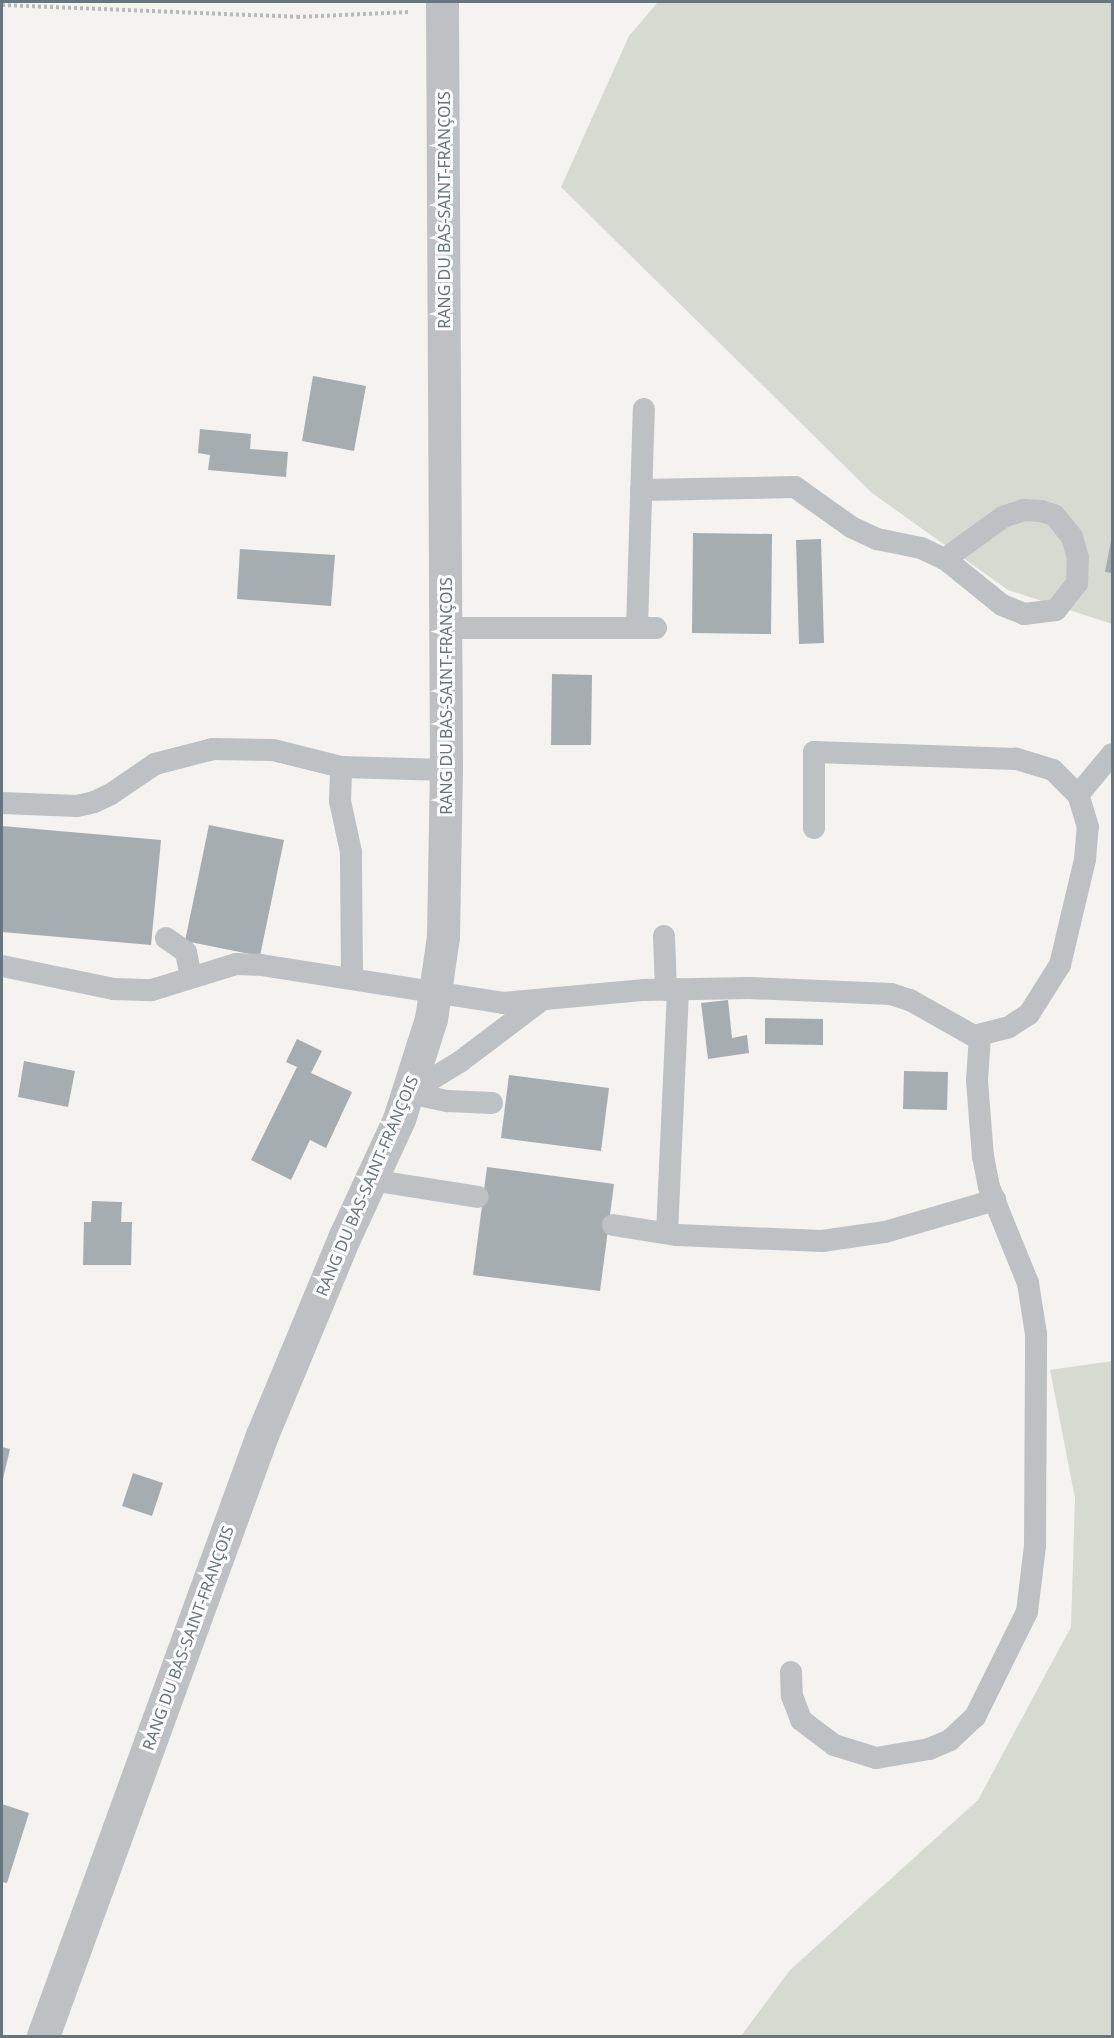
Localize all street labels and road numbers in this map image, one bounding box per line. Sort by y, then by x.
street label: RANG DU BAS-SAINT-FRANÇOIS [434,91,454,329]
street label: RANG DU BAS-SAINT-FRANÇOIS [436,577,456,815]
street label: RANG DU BAS-SAINT-FRANÇOIS [312,1073,422,1299]
street label: RANG DU BAS-SAINT-FRANÇOIS [138,1523,238,1753]

